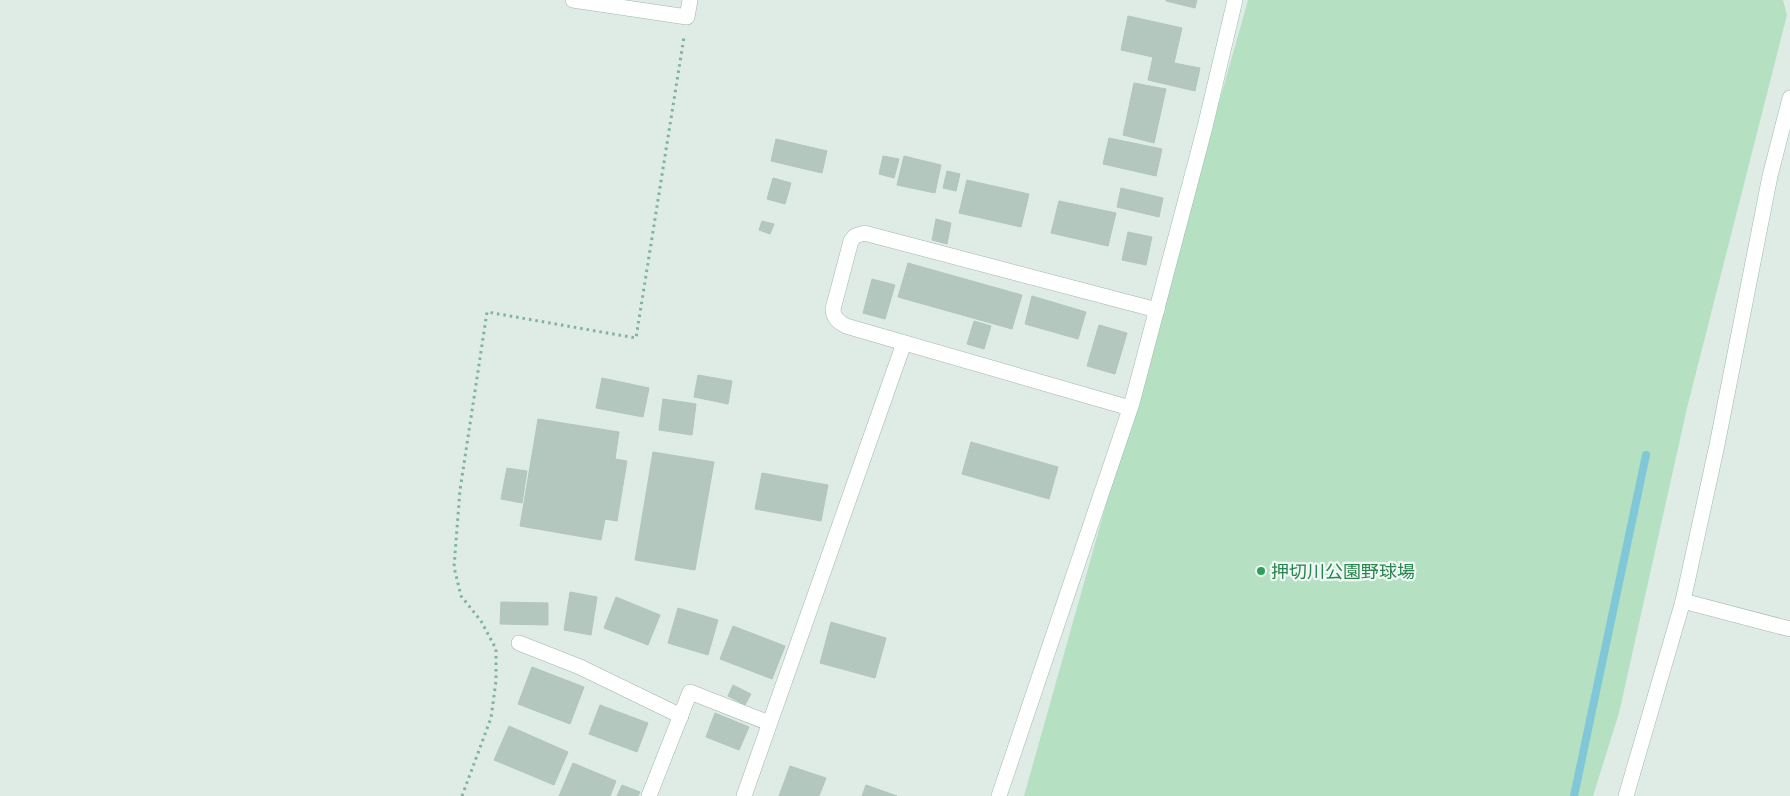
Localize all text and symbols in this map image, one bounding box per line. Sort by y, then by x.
place label: 押切川公園野球場 [1271,559,1415,583]
marker: 押切川公園野球場 [1255,565,1267,577]

